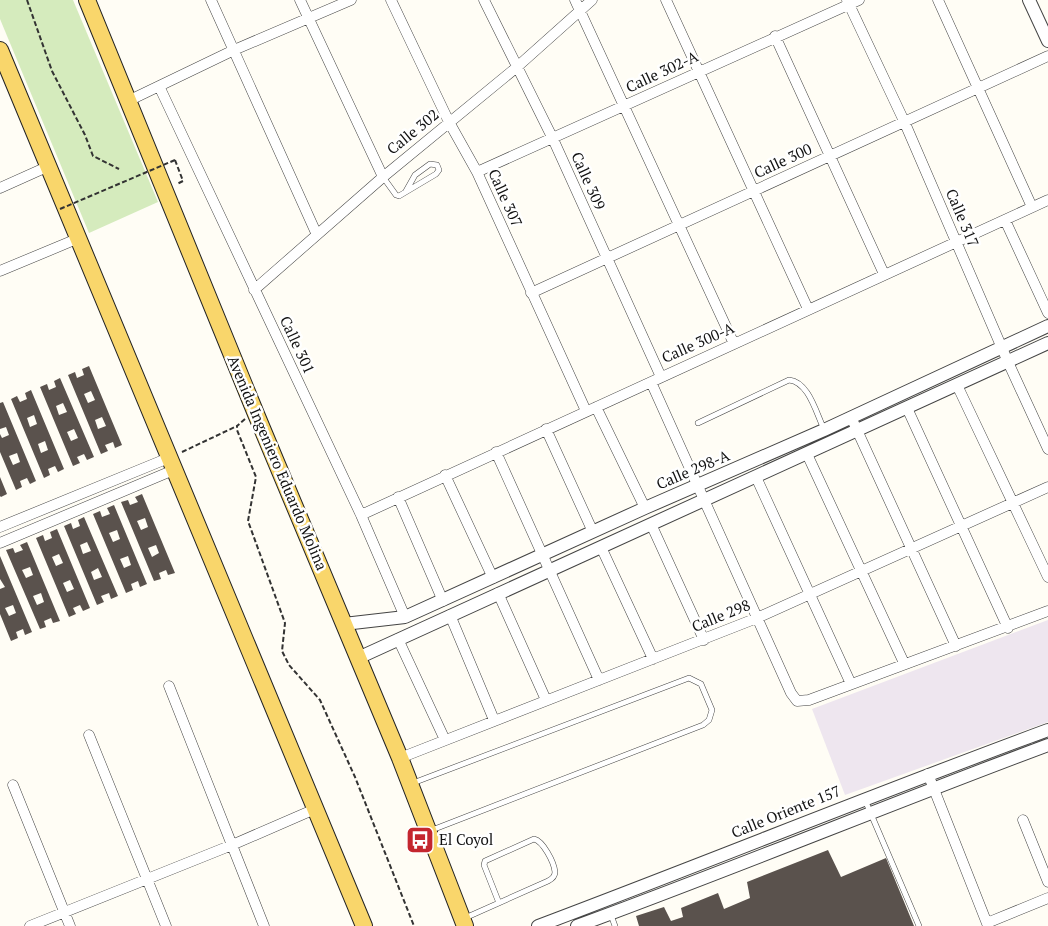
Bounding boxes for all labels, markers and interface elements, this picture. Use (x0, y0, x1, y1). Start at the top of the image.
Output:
street label: Calle 302-A (622, 45, 702, 97)
street label: Calle 302 (382, 104, 443, 158)
street label: Calle 300 (751, 138, 815, 182)
street label: Calle 309 (567, 148, 611, 213)
street label: Calle 307 (484, 165, 528, 230)
street label: Calle 317 (942, 185, 984, 250)
street label: Calle 301 (276, 313, 320, 377)
street label: Calle 300-A (658, 317, 738, 367)
street label: Avenida Ingeniero Eduardo Molina (224, 352, 332, 573)
street label: Calle 298-A (653, 444, 733, 493)
street label: Calle 298 (688, 594, 753, 636)
street label: Calle Oriente 157 (728, 780, 843, 842)
bus stop icon: El Coyol (405, 825, 435, 855)
place label: El Coyol (439, 829, 493, 849)

